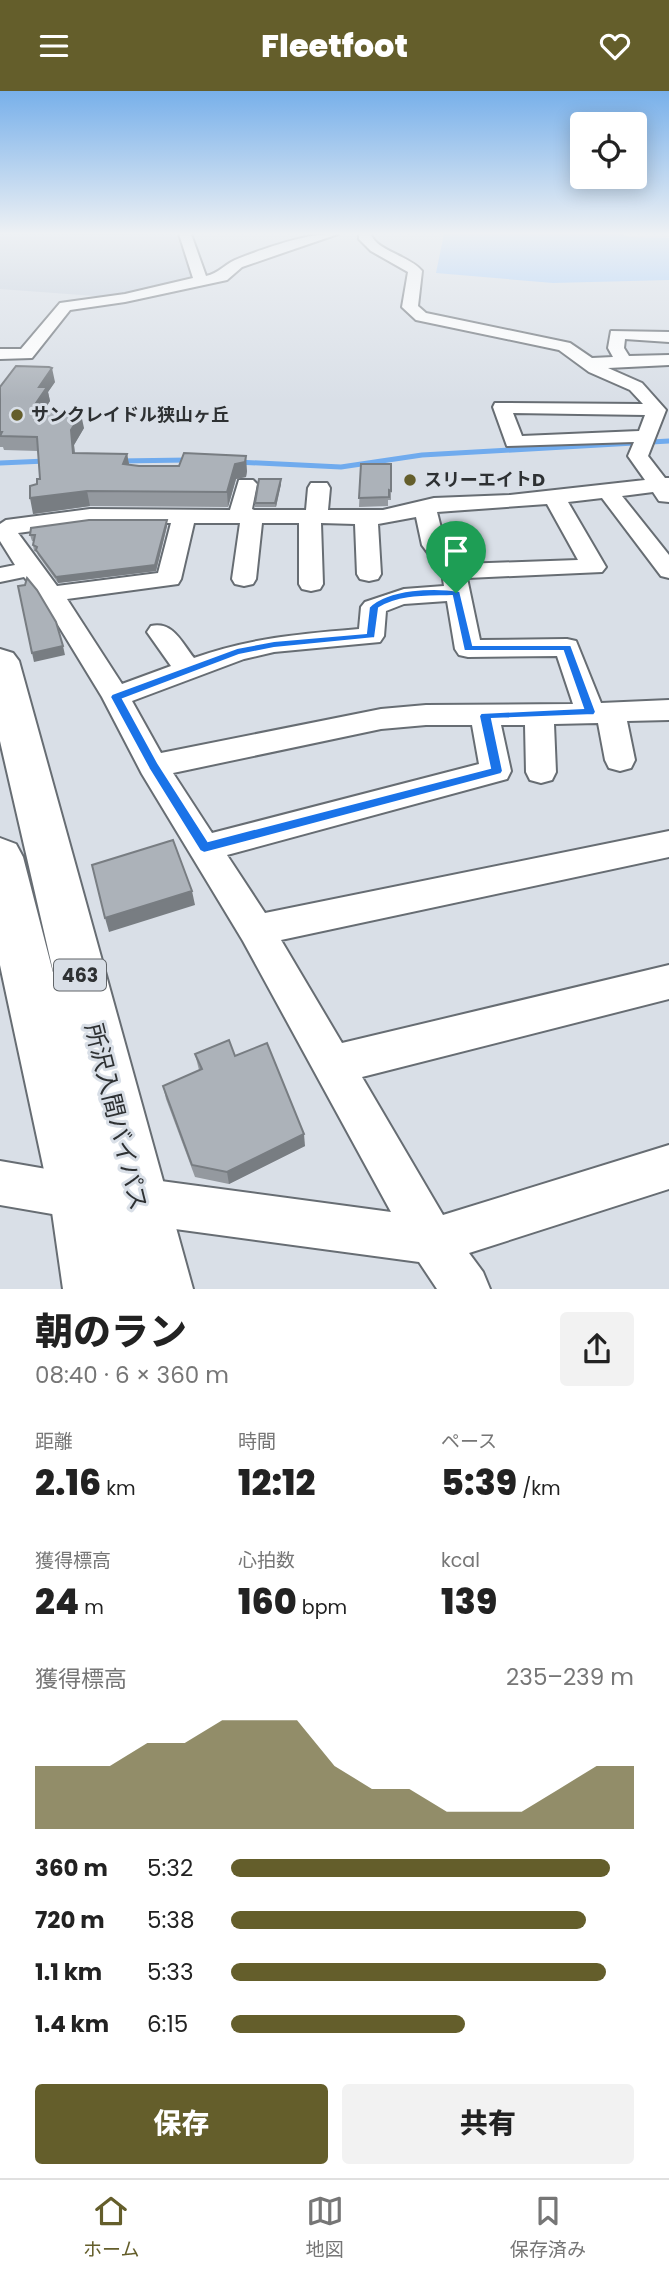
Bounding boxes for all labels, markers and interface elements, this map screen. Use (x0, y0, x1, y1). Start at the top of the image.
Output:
text: Fleetfoot (261, 23, 408, 68)
icon: menu (35, 27, 73, 65)
icon: heart (596, 27, 634, 65)
map controls (570, 112, 647, 189)
button: locate (570, 112, 647, 189)
place label: サンクレイドル狭山ヶ丘 (31, 402, 229, 427)
marker: サンクレイドル狭山ヶ丘 (9, 407, 25, 423)
place label: スリーエイトD (424, 467, 545, 492)
marker: スリーエイトD (402, 472, 418, 488)
pin (426, 521, 486, 593)
icon: arrive (437, 532, 475, 570)
road number: 463 (54, 960, 106, 991)
street label: 所沢入間バイパス (77, 1020, 156, 1214)
text: 朝のラン (35, 1305, 187, 1358)
button: share (560, 1312, 634, 1386)
text: 08:40 · 6 × 360 m (35, 1359, 229, 1391)
text: 距離 (35, 1428, 73, 1455)
text: 時間 (238, 1428, 276, 1455)
text: ペース (441, 1428, 497, 1455)
text: 2.16 (35, 1458, 101, 1507)
text: 12:12 (238, 1458, 316, 1507)
text: 5:39 (441, 1458, 517, 1507)
text: km (101, 1475, 136, 1502)
text: /km (517, 1475, 561, 1502)
text: 獲得標高 (35, 1547, 111, 1574)
text: 心拍数 (238, 1547, 295, 1574)
text: kcal (441, 1547, 480, 1574)
text: 24 (35, 1577, 79, 1626)
text: 160 (238, 1577, 297, 1626)
text: 139 (441, 1577, 497, 1626)
text: m (79, 1594, 104, 1621)
text: bpm (297, 1594, 347, 1621)
text: 235–239 m (506, 1661, 634, 1693)
text: 獲得標高 (35, 1663, 127, 1695)
text: 360 m (35, 1852, 108, 1884)
text: 5:32 (147, 1852, 193, 1884)
text: 720 m (35, 1904, 105, 1936)
text: 5:38 (147, 1904, 194, 1936)
text: 1.1 km (35, 1956, 102, 1988)
text: 5:33 (147, 1956, 193, 1988)
text: 1.4 km (35, 2008, 109, 2040)
text: 6:15 (147, 2008, 188, 2040)
button: 保存 (35, 2084, 328, 2164)
button: 共有 (342, 2084, 634, 2164)
tab: ホーム (83, 2192, 140, 2264)
tab: 地図 (306, 2192, 344, 2264)
tab: 保存済み (510, 2192, 586, 2264)

